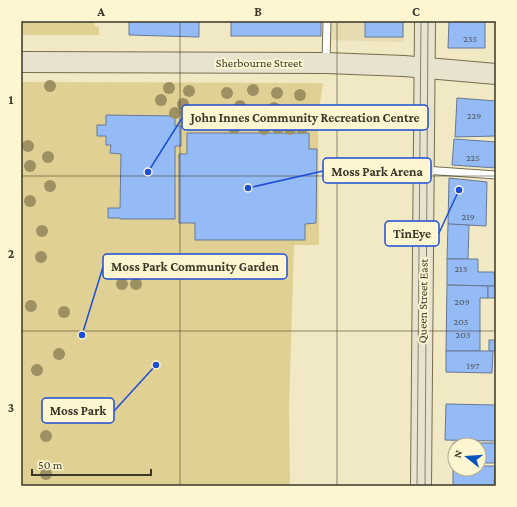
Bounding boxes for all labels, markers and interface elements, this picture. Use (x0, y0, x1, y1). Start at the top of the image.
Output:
text: A (96, 4, 105, 19)
text: B (254, 4, 262, 19)
text: C (412, 4, 420, 19)
house number: 235 (463, 33, 477, 44)
street label: Sherbourne Street (216, 56, 303, 70)
text: 1 (9, 92, 14, 107)
callout: John Innes Community Recreation Centre (182, 105, 428, 130)
text: John Innes Community Recreation Centre (188, 110, 420, 125)
house number: 229 (467, 110, 481, 121)
house number: 225 (466, 152, 480, 163)
callout: Moss Park Arena (323, 158, 431, 183)
text: Moss Park Arena (331, 164, 423, 179)
house number: 219 (461, 211, 475, 222)
callout: TinEye (385, 221, 439, 246)
text: TinEye (393, 226, 431, 241)
text: 2 (8, 246, 15, 261)
callout: Moss Park Community Garden (103, 254, 287, 279)
street label: Queen Street East (415, 257, 431, 343)
text: Moss Park Community Garden (111, 259, 279, 274)
house number: 213 (455, 263, 468, 274)
house number: 209 (454, 296, 470, 307)
house number: 205 (453, 316, 469, 327)
house number: 203 (455, 329, 471, 340)
house number: 197 (467, 360, 480, 371)
callout: Moss Park (42, 398, 114, 423)
text: 3 (8, 400, 14, 415)
text: Moss Park (50, 403, 107, 418)
north arrow (447, 437, 487, 477)
text: N (451, 448, 464, 459)
scale bar (32, 451, 151, 477)
text: 50 m (38, 458, 63, 472)

